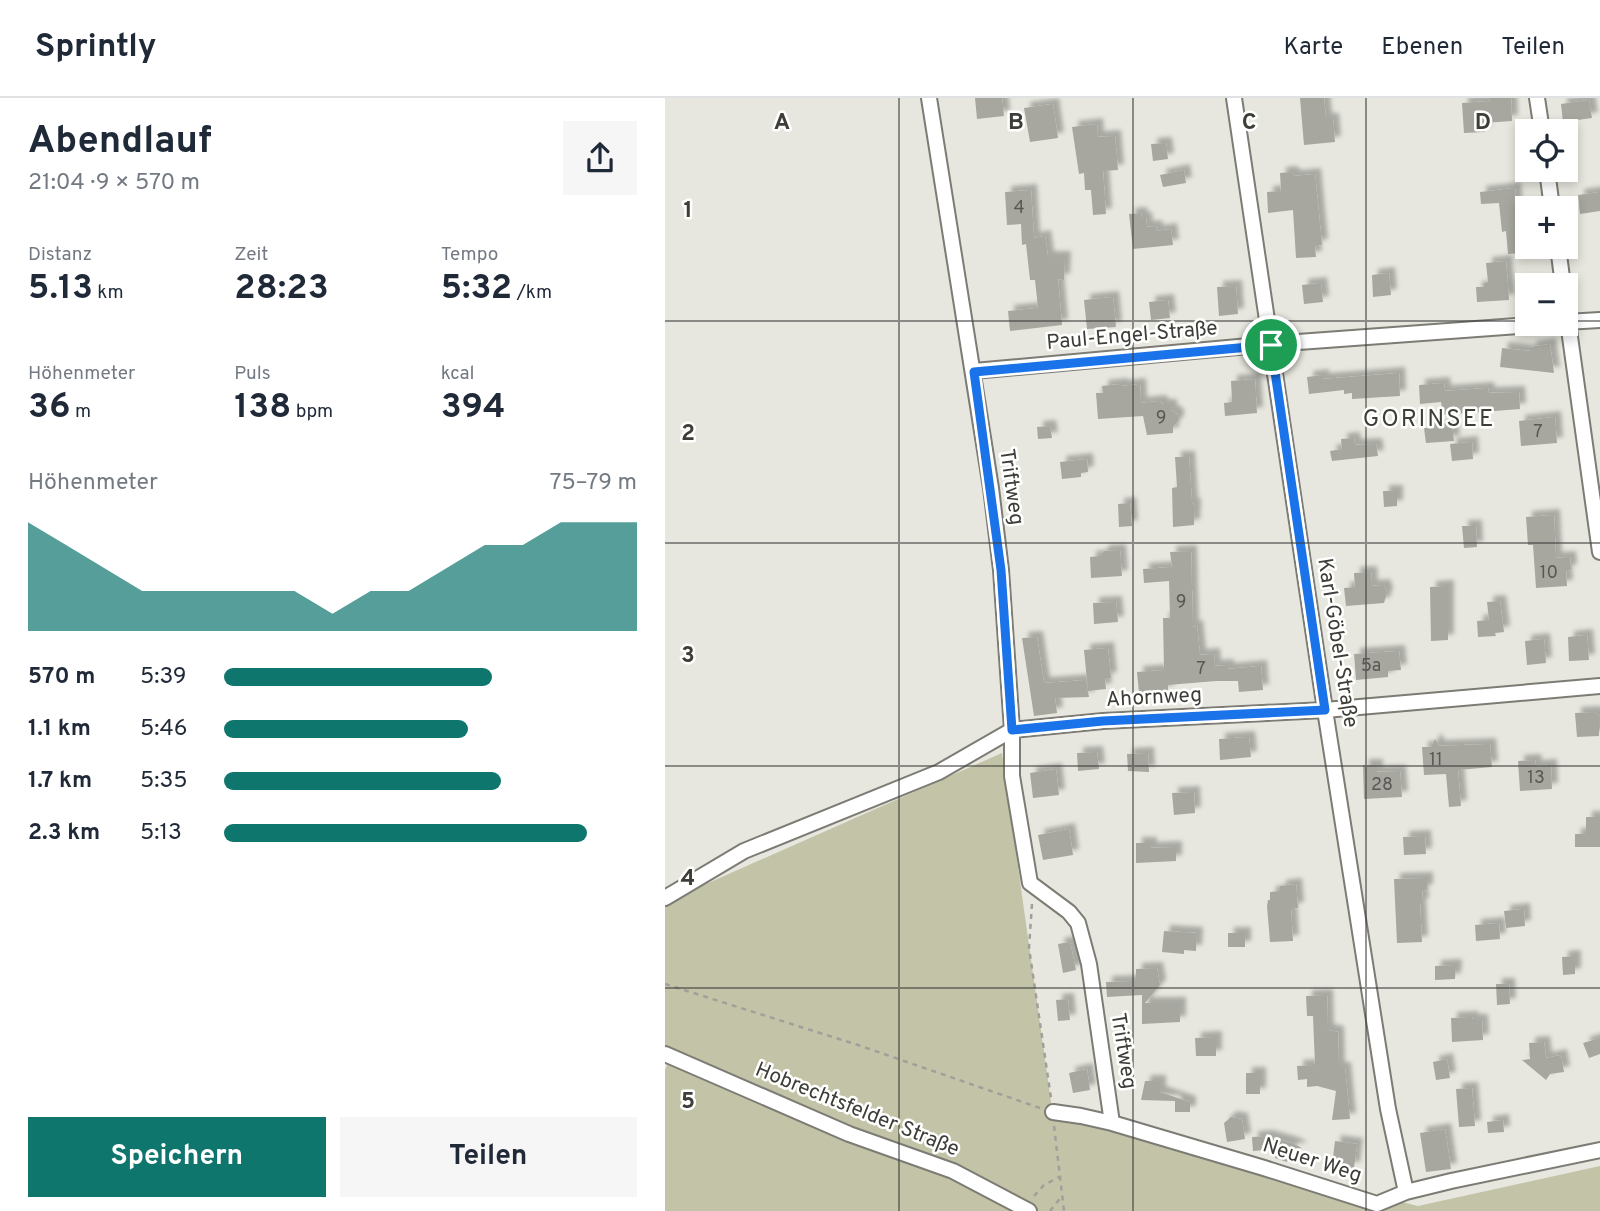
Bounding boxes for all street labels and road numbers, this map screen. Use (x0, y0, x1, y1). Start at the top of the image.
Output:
street label: Paul-Engel-Straße (1045, 315, 1219, 357)
street label: Triftweg (992, 447, 1030, 527)
street label: Karl-Göbel-Straße (1310, 556, 1364, 730)
street label: Ahornweg (1105, 682, 1203, 714)
street label: Triftweg (1104, 1011, 1142, 1091)
street label: Hobrechtsfelder Straße (751, 1057, 963, 1163)
street label: Neuer Weg (1259, 1132, 1365, 1190)

